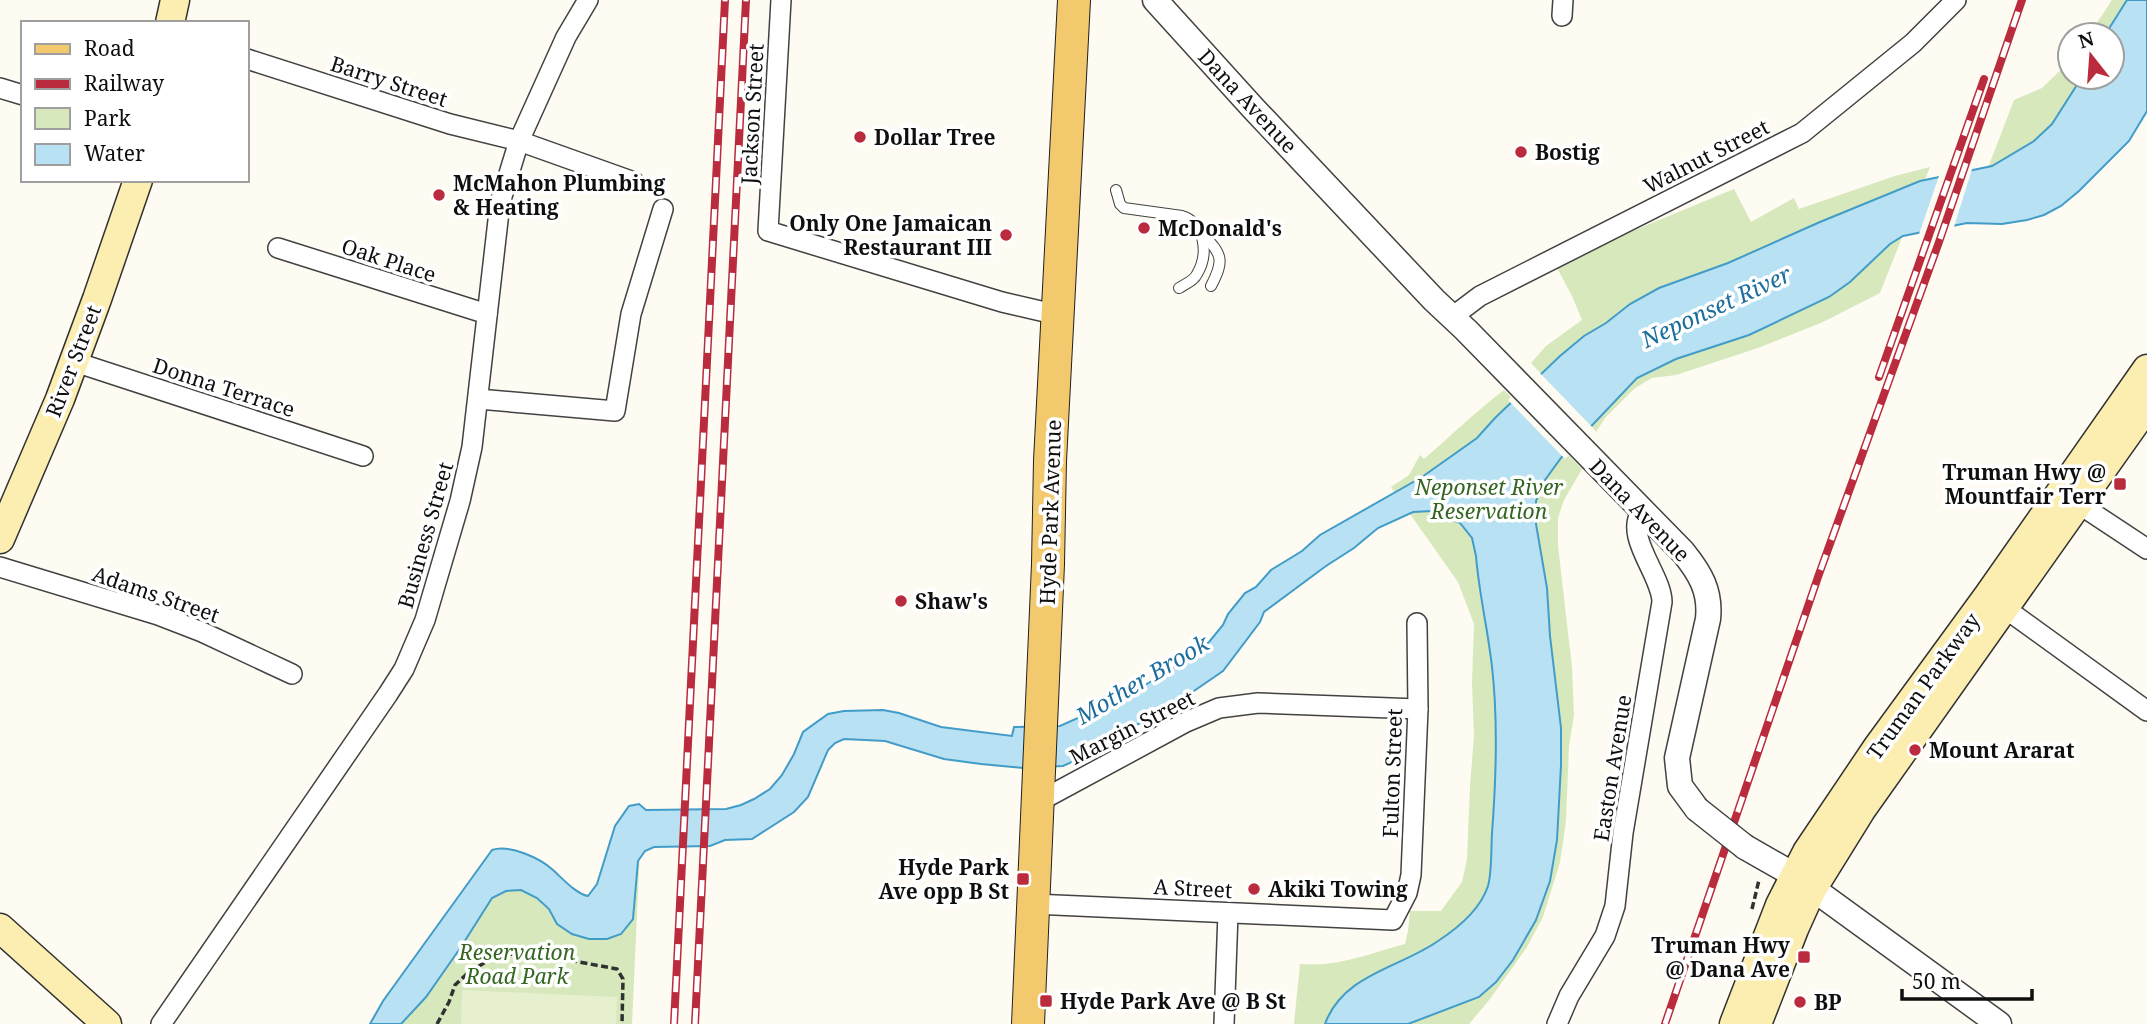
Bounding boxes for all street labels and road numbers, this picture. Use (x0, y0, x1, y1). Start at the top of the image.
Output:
street label: Jackson Street (734, 43, 770, 186)
street label: Dana Avenue (1192, 43, 1304, 159)
street label: Barry Street (327, 49, 451, 113)
street label: Walnut Street (1639, 112, 1773, 200)
street label: Oak Place (338, 232, 440, 288)
street label: River Street (39, 301, 107, 421)
street label: Donna Terrace (149, 351, 299, 423)
street label: Hyde Park Avenue (1033, 419, 1067, 605)
street label: Dana Avenue (1584, 452, 1696, 568)
street label: Business Street (391, 459, 459, 611)
street label: Adams Street (89, 559, 223, 629)
street label: Truman Parkway (1860, 607, 1986, 765)
street label: Margin Street (1065, 683, 1199, 771)
street label: Easton Avenue (1587, 693, 1637, 843)
street label: Fulton Street (1376, 708, 1408, 838)
street label: A Street (1153, 872, 1233, 904)

